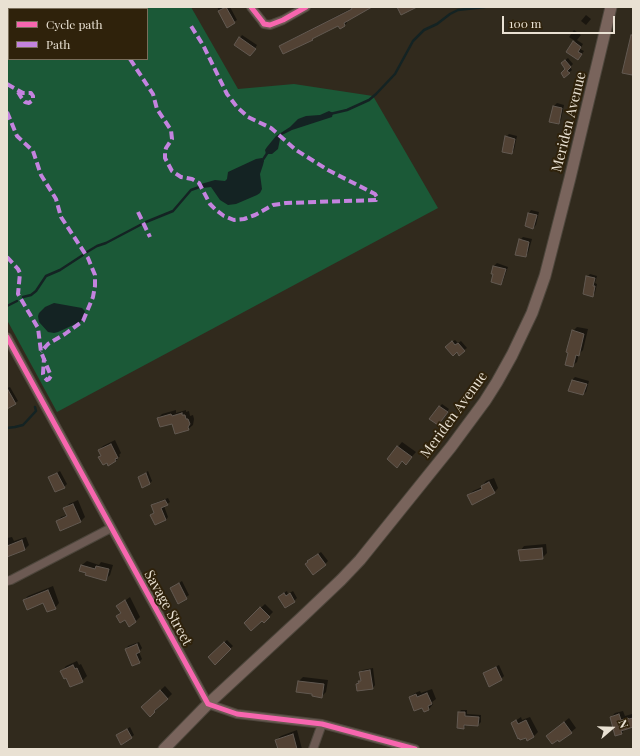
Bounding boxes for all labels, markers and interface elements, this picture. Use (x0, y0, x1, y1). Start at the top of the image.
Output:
legend (8, 8, 148, 60)
scale bar (504, 8, 617, 34)
text: 100 m (509, 15, 541, 31)
text: Cycle path (46, 16, 103, 32)
text: Path (46, 36, 70, 52)
street label: Meriden Avenue (548, 70, 590, 174)
street label: Meriden Avenue (417, 369, 491, 461)
street label: Savage Street (140, 567, 196, 649)
north arrow (592, 708, 632, 748)
text: N (615, 717, 632, 730)

